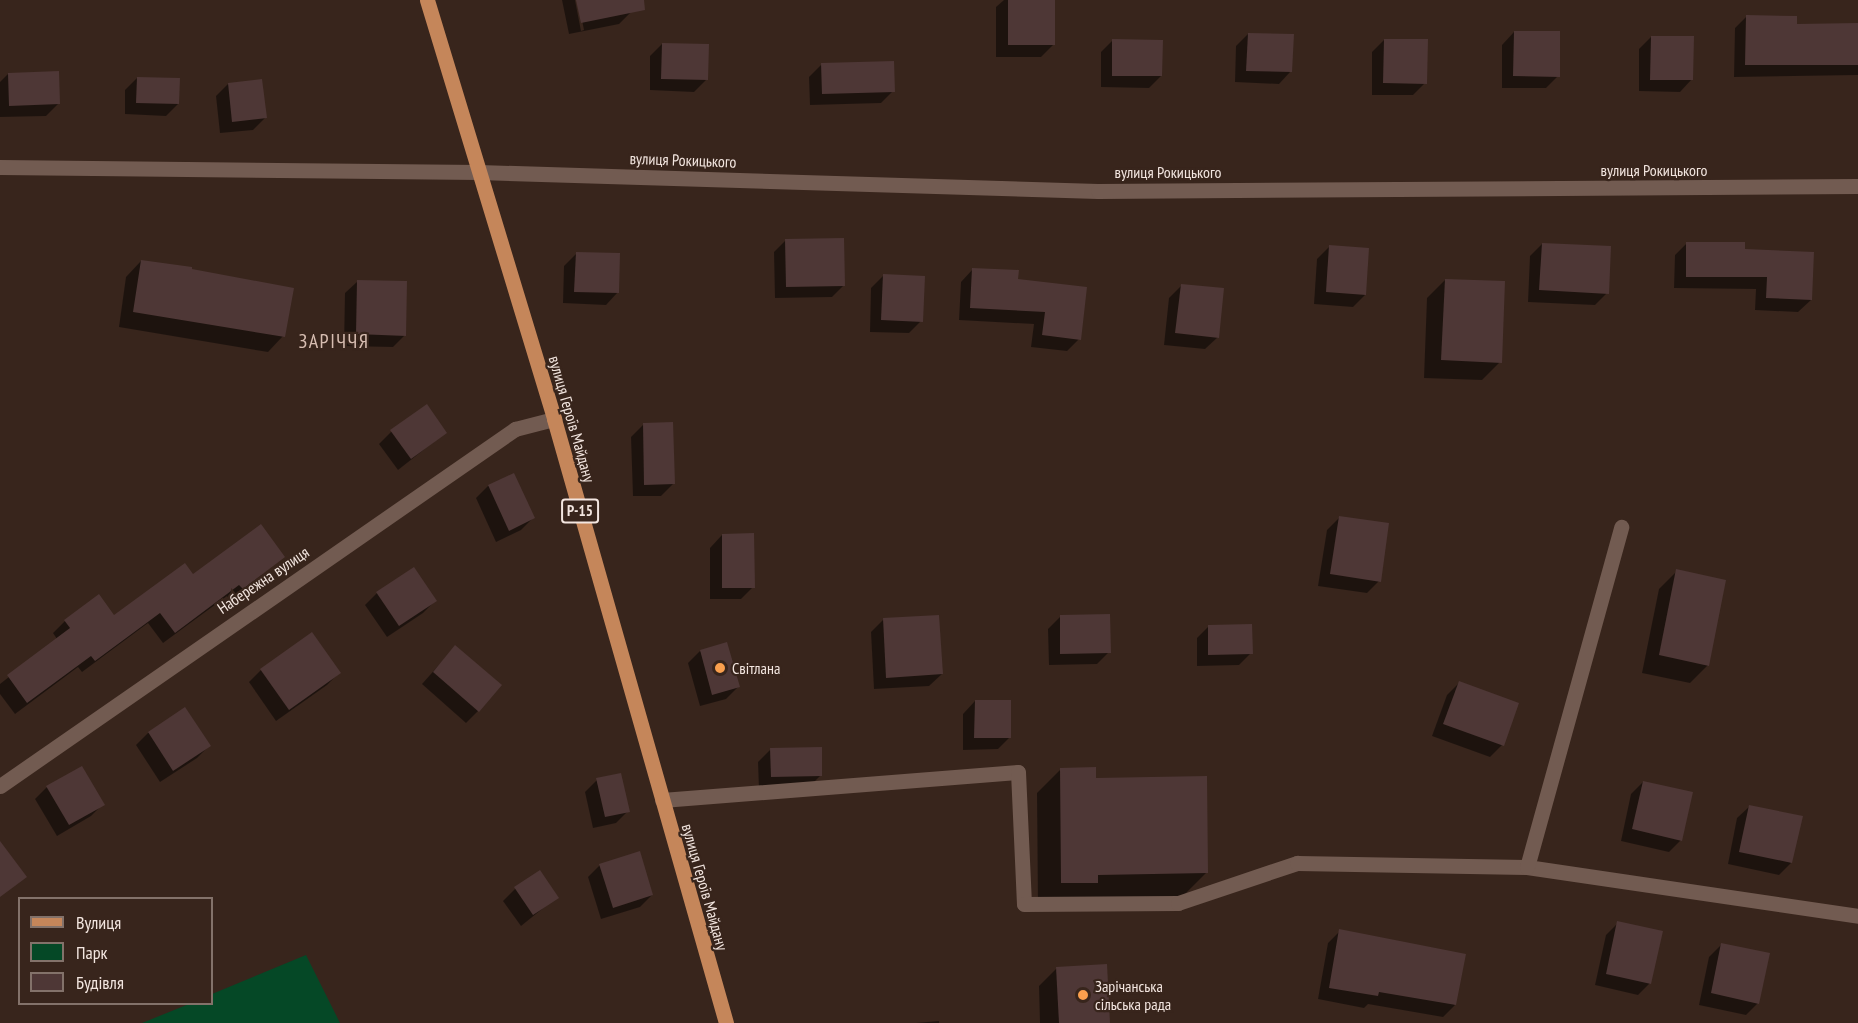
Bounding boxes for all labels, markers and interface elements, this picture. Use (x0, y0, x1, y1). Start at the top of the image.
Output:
street label: вулиця Рокицького (629, 149, 737, 171)
street label: вулиця Рокицького (1601, 160, 1707, 180)
street label: вулиця Рокицького (1115, 162, 1221, 182)
district label: ЗАРІЧЧЯ (298, 329, 370, 353)
street label: вулиця Героїв Майдану (545, 354, 599, 484)
road number: Р-15 (560, 499, 600, 523)
street label: Набережна вулиця (214, 542, 312, 618)
place label: Світлана (732, 658, 780, 678)
marker: Світлана (713, 661, 727, 675)
street label: вулиця Героїв Майдану (678, 822, 732, 952)
legend (18, 897, 213, 1005)
text: Вулиця (76, 911, 121, 934)
text: Парк (76, 941, 107, 964)
text: Будівля (76, 971, 124, 994)
place label: Зарічанська сільська рада (1095, 976, 1171, 1014)
marker: Зарічанська сільська рада (1076, 988, 1090, 1002)

